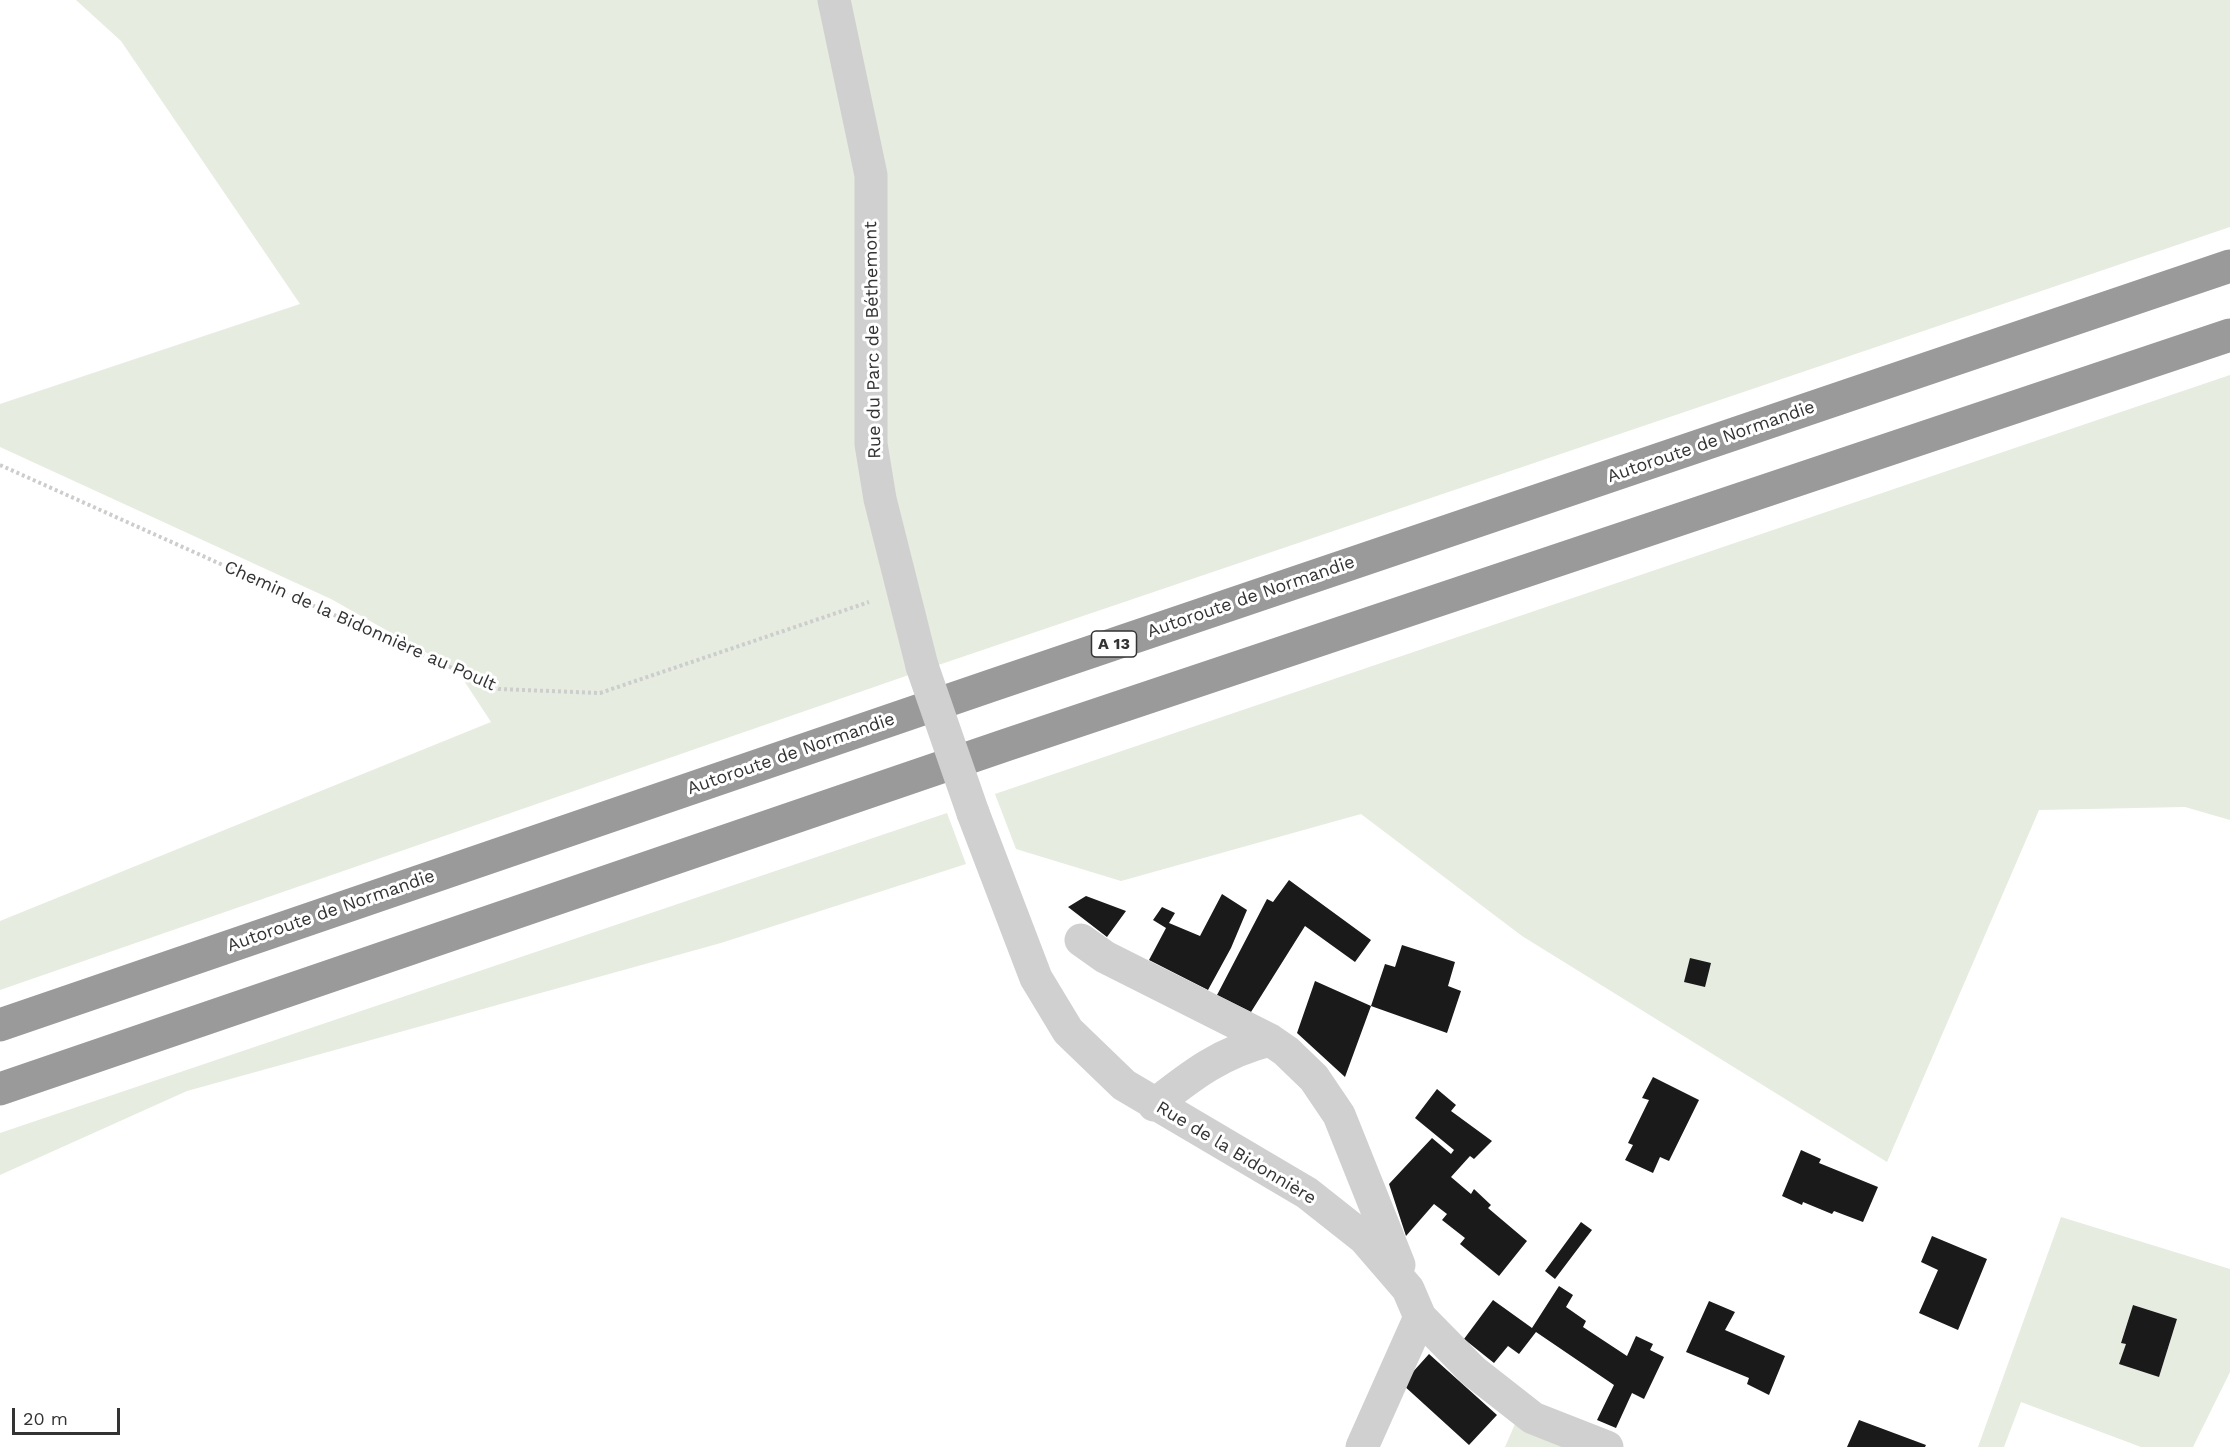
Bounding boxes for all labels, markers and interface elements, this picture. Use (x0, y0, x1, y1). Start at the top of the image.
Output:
street label: Rue du Parc de Béthemont (860, 221, 886, 459)
street label: Autoroute de Normandie (1604, 396, 1818, 488)
street label: Autoroute de Normandie (1144, 551, 1358, 643)
street label: Chemin de la Bidonnière au Poult (221, 556, 499, 696)
road number: A 13 (1092, 631, 1136, 657)
street label: Autoroute de Normandie (684, 708, 898, 800)
street label: Autoroute de Normandie (224, 865, 438, 957)
street label: Rue de la Bidonnière (1152, 1097, 1320, 1209)
scale bar (15, 1396, 123, 1434)
text: 20 m (23, 1408, 68, 1429)

